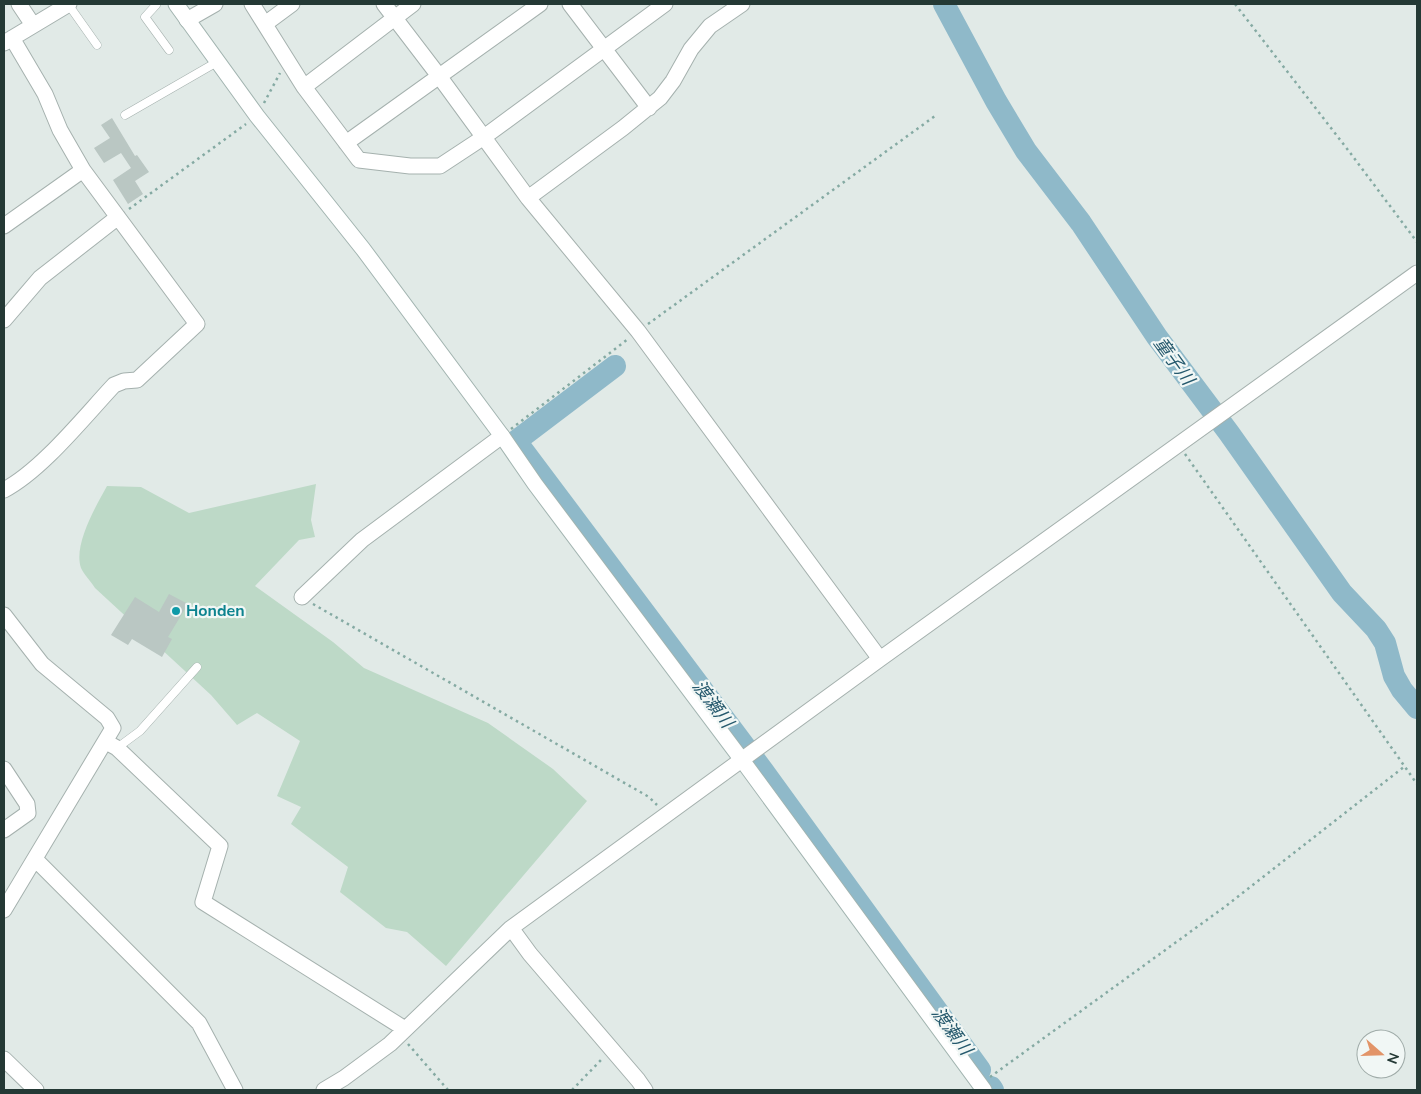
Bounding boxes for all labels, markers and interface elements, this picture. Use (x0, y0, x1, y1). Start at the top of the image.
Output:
water label: 童子川 (1148, 332, 1201, 392)
place label: Honden (186, 600, 245, 622)
marker: Honden (170, 605, 182, 617)
water label: 渡瀬川 (687, 675, 740, 734)
water label: 渡瀬川 (926, 1002, 979, 1062)
north arrow (1356, 1029, 1406, 1079)
text: N (1382, 1050, 1403, 1066)

